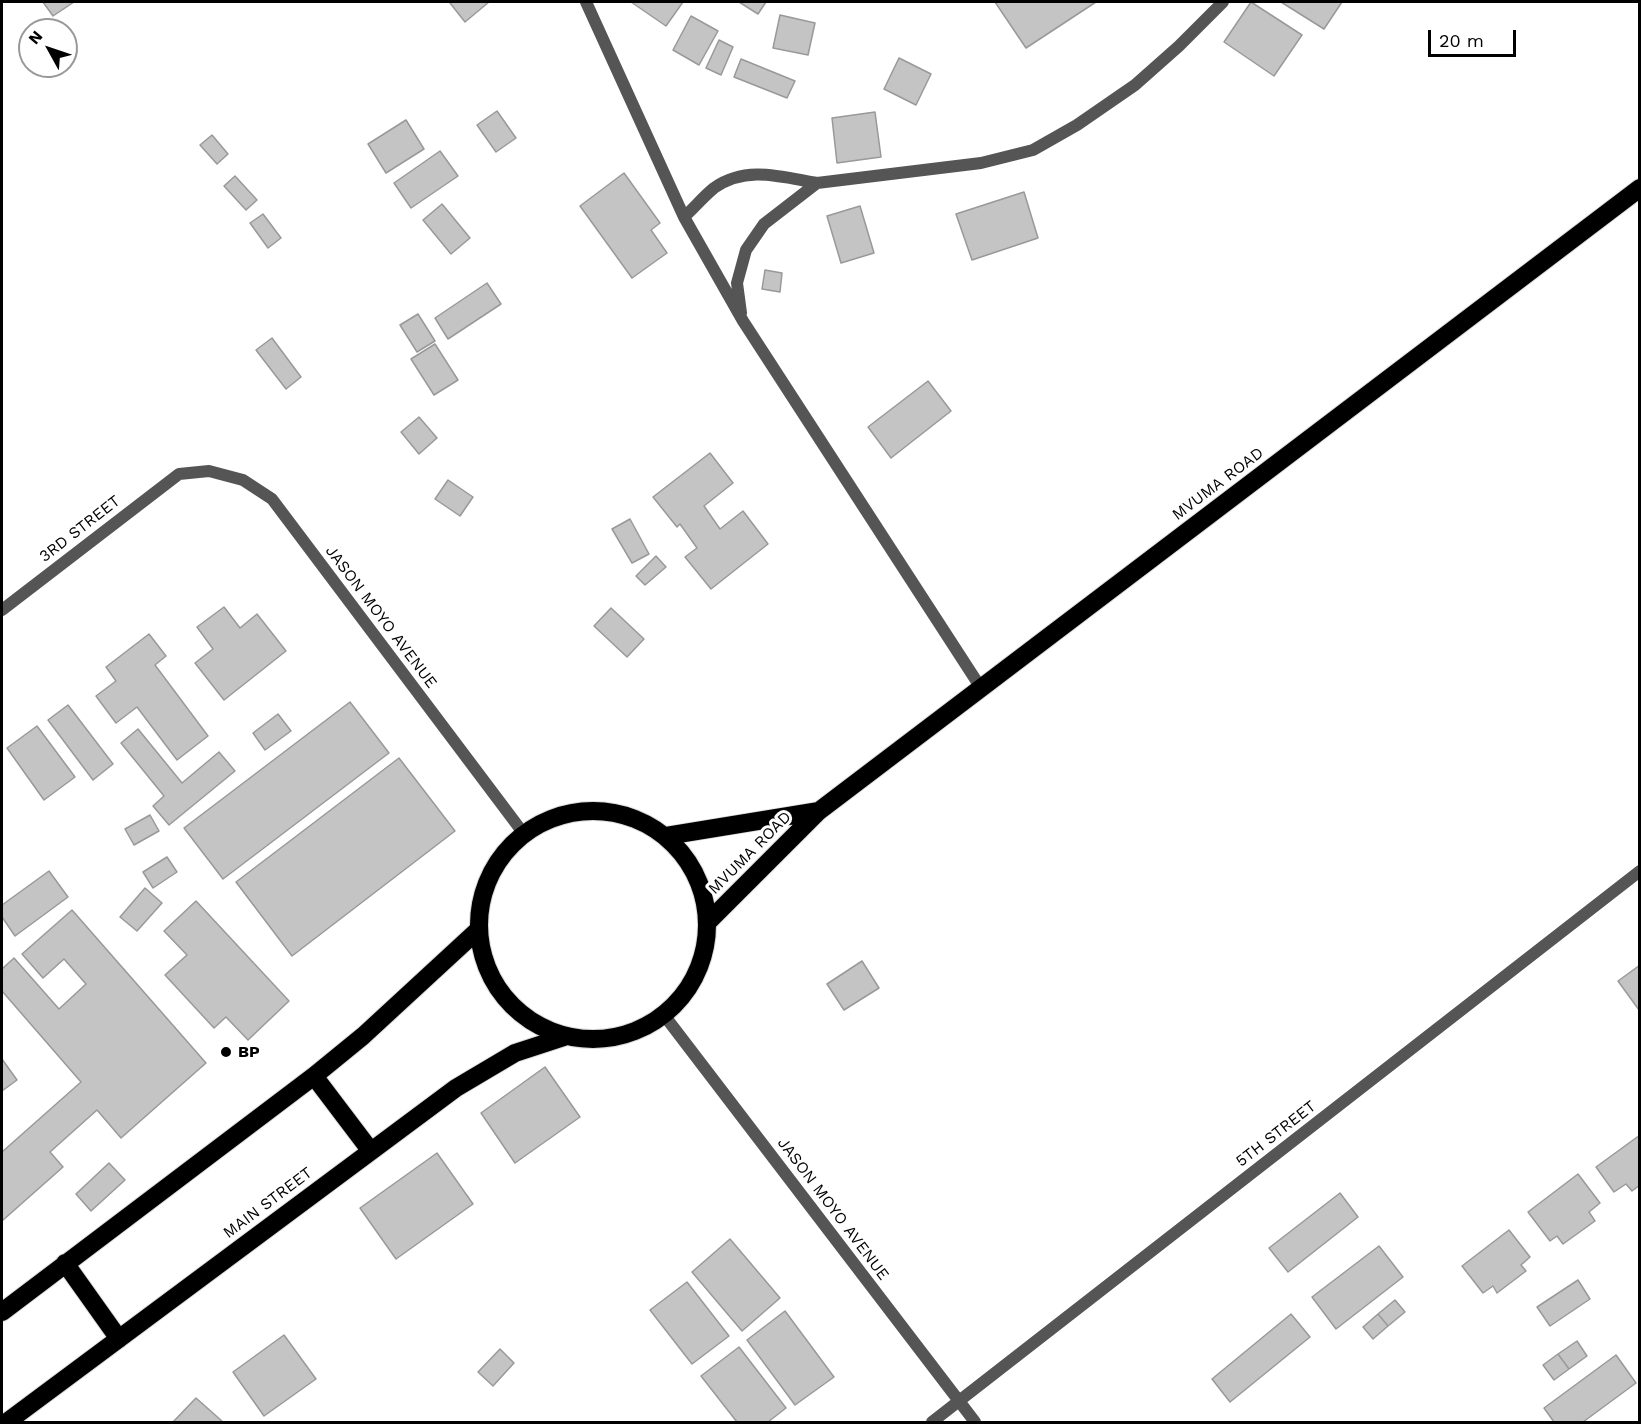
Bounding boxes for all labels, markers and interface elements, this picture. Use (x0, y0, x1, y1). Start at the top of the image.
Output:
north arrow (18, 18, 78, 78)
scale bar (1431, 18, 1520, 56)
text: N (24, 27, 46, 48)
text: 20 m (1439, 30, 1484, 51)
street label: MVUMA ROAD (1169, 443, 1267, 525)
street label: 3RD STREET (36, 492, 124, 566)
street label: JASON MOYO AVENUE (321, 542, 441, 692)
street label: MVUMA ROAD (705, 808, 795, 898)
place label: BP (238, 1042, 260, 1062)
marker: BP (219, 1045, 233, 1059)
street label: 5TH STREET (1232, 1097, 1320, 1171)
street label: JASON MOYO AVENUE (773, 1134, 893, 1284)
street label: MAIN STREET (220, 1163, 316, 1243)

